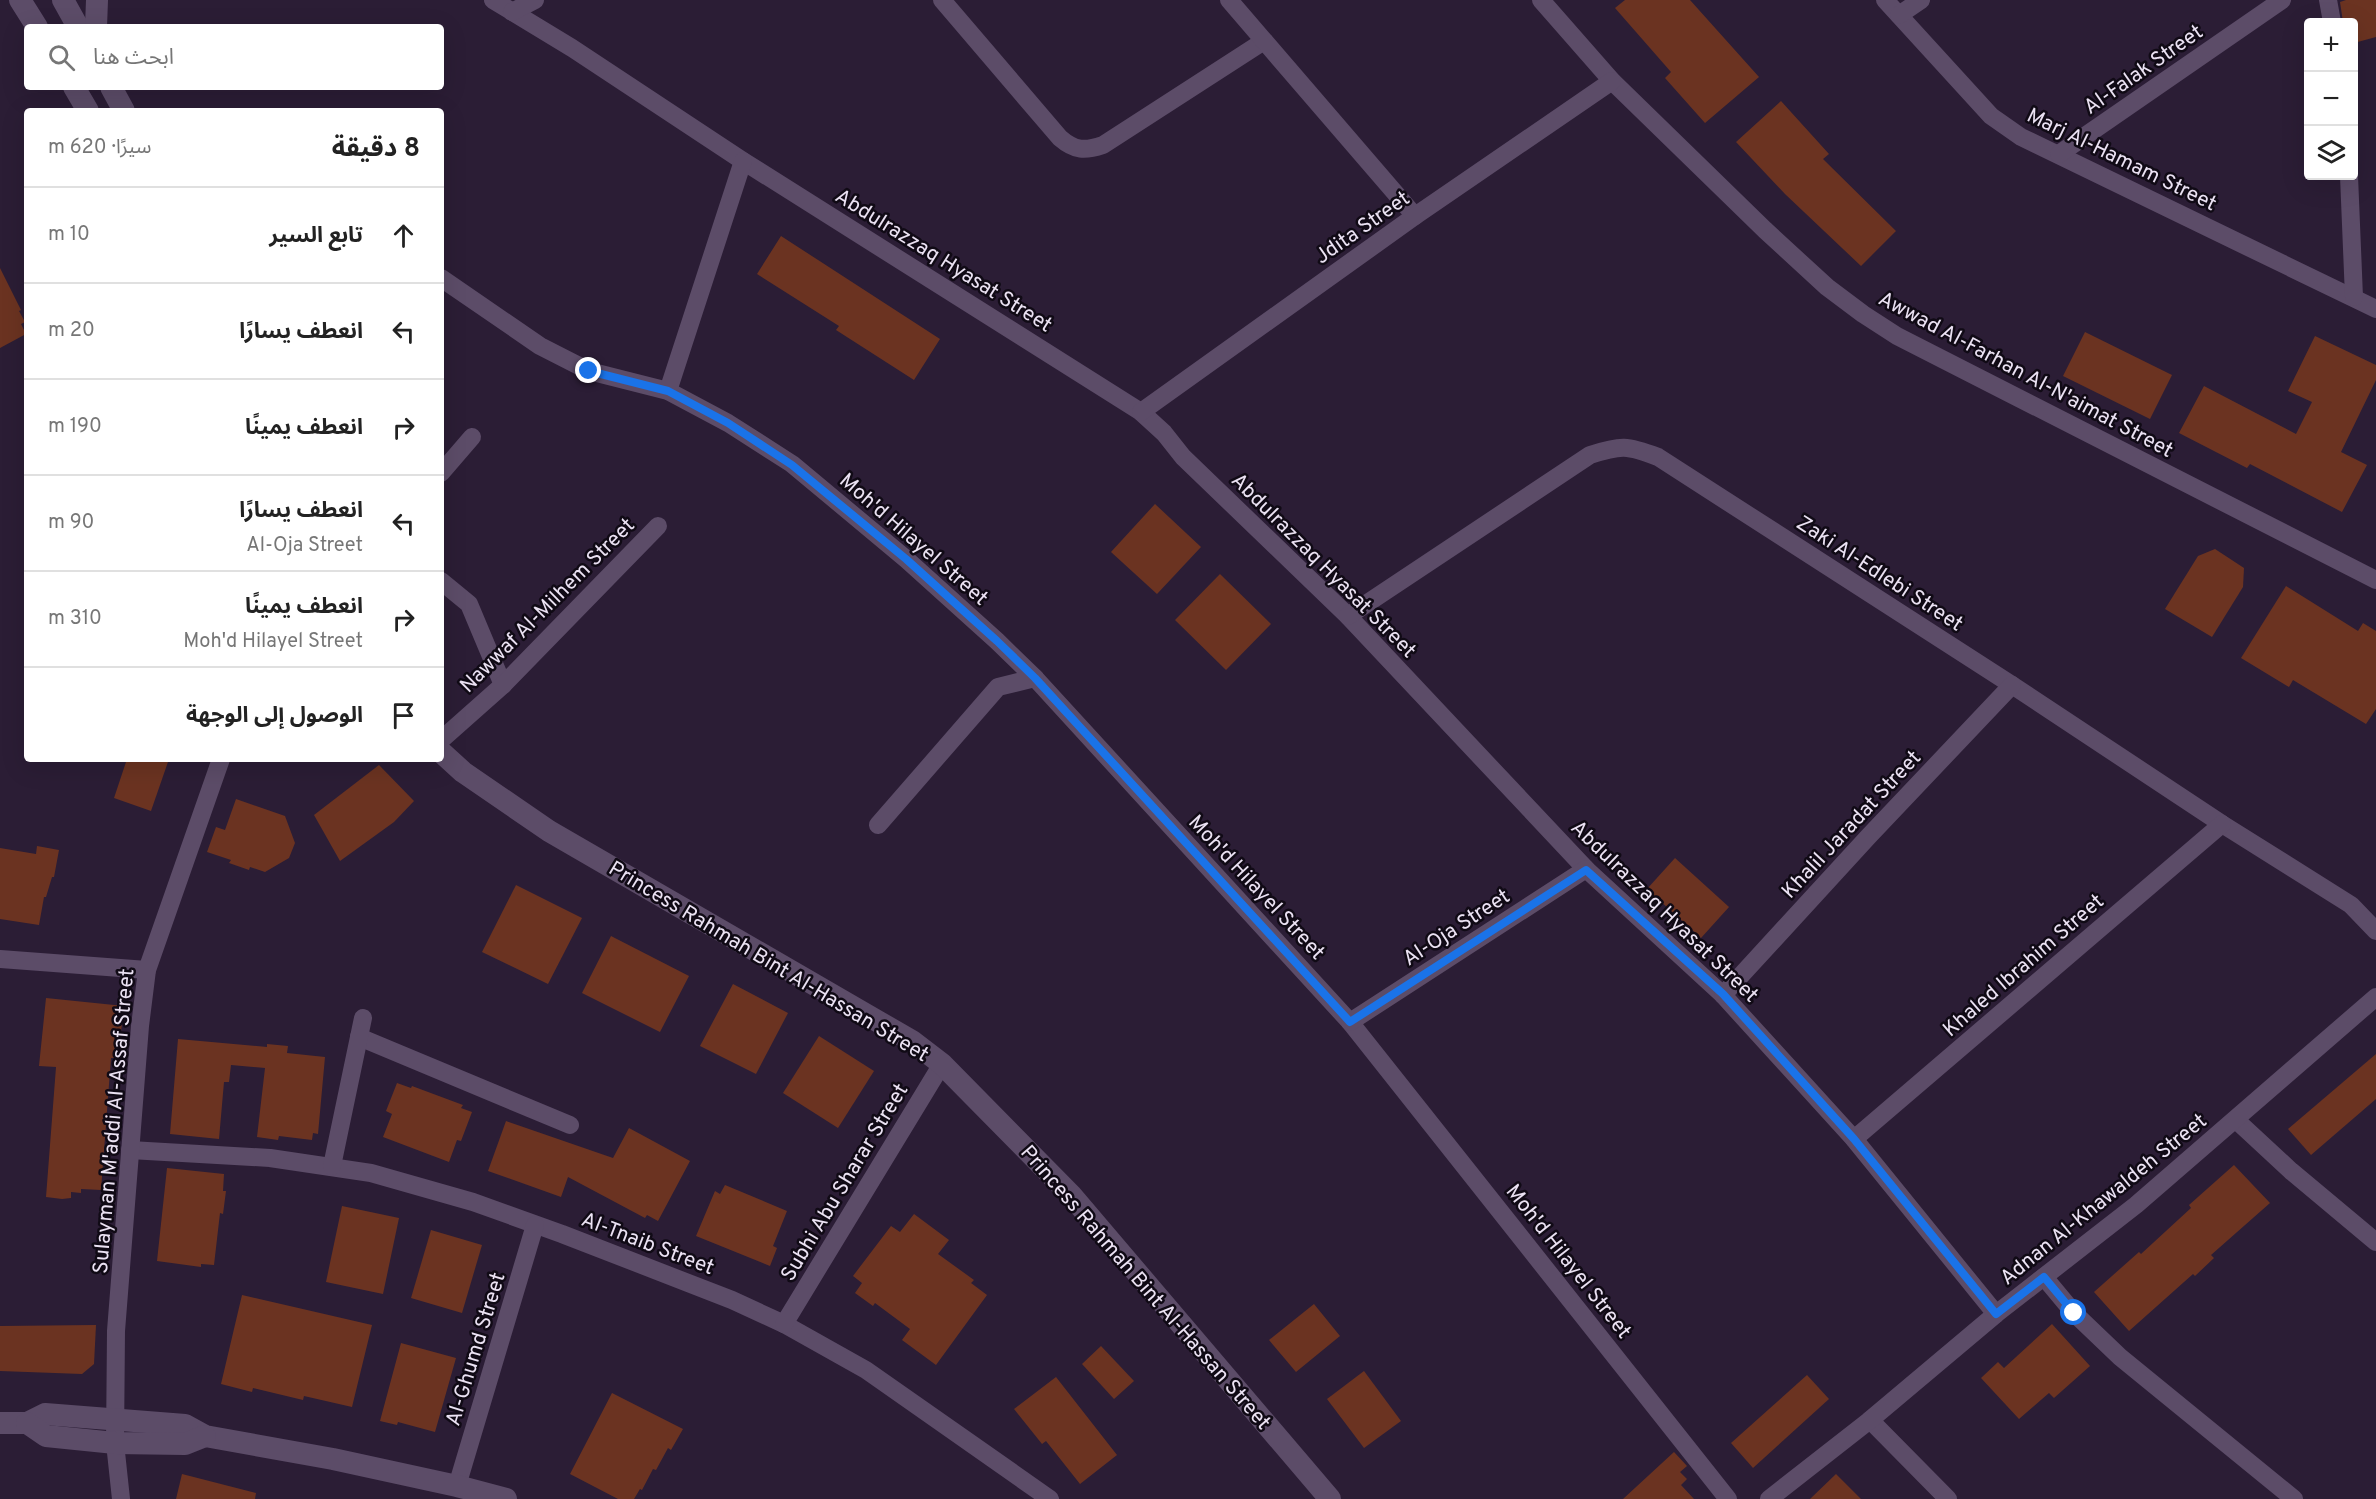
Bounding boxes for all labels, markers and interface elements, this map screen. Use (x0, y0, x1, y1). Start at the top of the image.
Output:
map controls (2304, 18, 2358, 180)
button: + (2304, 18, 2358, 72)
street label: Al-Falak Street (2079, 19, 2209, 121)
search box (24, 24, 444, 90)
icon: search (45, 41, 78, 74)
text: ابحث هنا (93, 45, 174, 72)
button: − (2304, 72, 2358, 126)
street label: Marj Al-Hamam Street (2022, 103, 2221, 218)
button: layers (2304, 126, 2358, 180)
text: 8 دقيقة (332, 133, 420, 166)
text: سيرًا · 620 m (48, 135, 151, 161)
street label: Abdulrazzaq Hyasat Street (830, 183, 1057, 339)
street label: Jdita Street (1310, 186, 1416, 271)
icon: ahead (387, 219, 420, 252)
text: 10 m (48, 222, 90, 248)
text: تابع السير (269, 223, 363, 250)
street label: Awwad Al-Farhan Al-N'aimat Street (1873, 286, 2177, 465)
icon: left (387, 315, 420, 348)
text: 20 m (48, 318, 95, 344)
text: انعطف يسارًا (239, 319, 363, 346)
route end (575, 357, 601, 383)
icon: right (387, 411, 420, 444)
text: 190 m (48, 414, 102, 440)
text: انعطف يمينًا (245, 415, 363, 442)
street label: Moh'd Hilayel Street (833, 468, 993, 612)
street label: Abdulrazzaq Hyasat Street (1225, 468, 1421, 664)
text: انعطف يسارًا (239, 498, 363, 525)
icon: left (387, 507, 420, 540)
text: 90 m (48, 510, 94, 536)
street label: Zaki Al-Edlebi Street (1791, 510, 1968, 638)
street label: Nawwaf Al-Milhem Street (455, 513, 641, 699)
text: Al-Oja Street (246, 533, 363, 559)
text: انعطف يمينًا (245, 594, 363, 621)
icon: right (387, 603, 420, 636)
text: 310 m (48, 606, 102, 632)
text: Moh'd Hilayel Street (183, 629, 363, 655)
icon: arrive (387, 699, 420, 732)
text: الوصول إلى الوجهة (186, 703, 363, 730)
street label: Khalil Jaradat Street (1776, 745, 1928, 905)
street label: Moh'd Hilayel Street (1182, 810, 1330, 966)
street label: Abdulrazzaq Hyasat Street (1564, 815, 1764, 1009)
street label: Princess Rahmah Bint Al-Hassan Street (603, 856, 933, 1069)
street label: Al-Oja Street (1398, 884, 1516, 973)
street label: Khaled Ibrahim Street (1938, 889, 2110, 1044)
street label: Sulayman M'addi Al-Assaf Street (88, 967, 141, 1275)
street label: Subhi Abu Sharar Street (775, 1079, 915, 1287)
street label: Adnan Al-Khawaldeh Street (1995, 1108, 2213, 1292)
street label: Princess Rahmah Bint Al-Hassan Street (1014, 1140, 1276, 1436)
street label: Moh'd Hilayel Street (1499, 1179, 1637, 1345)
street label: Al-Tnaib Street (577, 1207, 718, 1282)
street label: Al-Ghumd Street (440, 1269, 513, 1429)
route start (2060, 1299, 2086, 1325)

